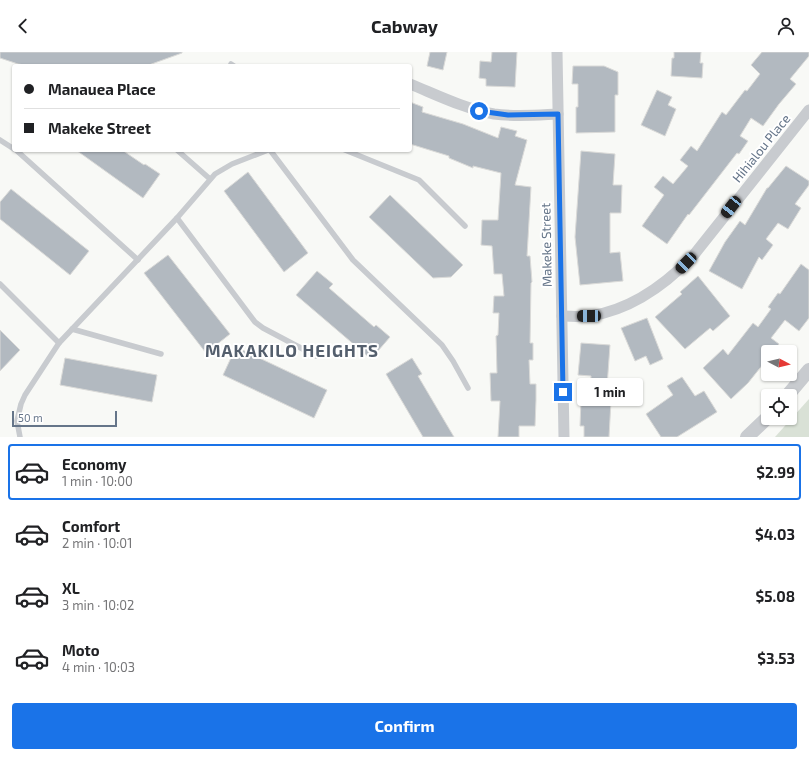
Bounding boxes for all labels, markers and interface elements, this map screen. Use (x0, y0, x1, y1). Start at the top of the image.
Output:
icon: back (12, 15, 34, 37)
text: Cabway (371, 15, 438, 37)
icon: person (775, 15, 797, 37)
text: Manauea Place (48, 80, 156, 98)
route start (470, 102, 488, 120)
street label: Hihialou Place (729, 111, 793, 185)
text: Makeke Street (48, 119, 151, 137)
car (719, 194, 743, 220)
street label: Makeke Street (537, 203, 555, 287)
car (673, 250, 699, 276)
car (577, 310, 601, 322)
district label: MAKAKILO HEIGHTS (205, 340, 379, 360)
north arrow (761, 345, 797, 381)
map controls (761, 345, 797, 425)
callout: 1 min (577, 378, 643, 406)
route end (554, 383, 572, 401)
text: 1 min (594, 384, 626, 400)
button: locate (761, 389, 797, 425)
scale bar (12, 409, 117, 428)
text: 50 m (18, 411, 43, 424)
icon: car (14, 454, 50, 490)
text: Economy (62, 455, 127, 473)
text: $2.99 (756, 463, 795, 481)
text: 1 min · 10:00 (62, 473, 133, 489)
icon: car (14, 516, 50, 552)
text: Comfort (62, 517, 120, 535)
text: $4.03 (755, 525, 795, 543)
text: 2 min · 10:01 (62, 535, 132, 551)
icon: car (14, 578, 50, 614)
text: XL (62, 579, 80, 597)
text: $5.08 (756, 587, 795, 605)
text: 3 min · 10:02 (62, 597, 134, 613)
icon: car (14, 640, 50, 676)
text: Moto (62, 641, 100, 659)
text: $3.53 (757, 649, 795, 667)
text: 4 min · 10:03 (62, 659, 135, 675)
button: Confirm (12, 703, 797, 749)

